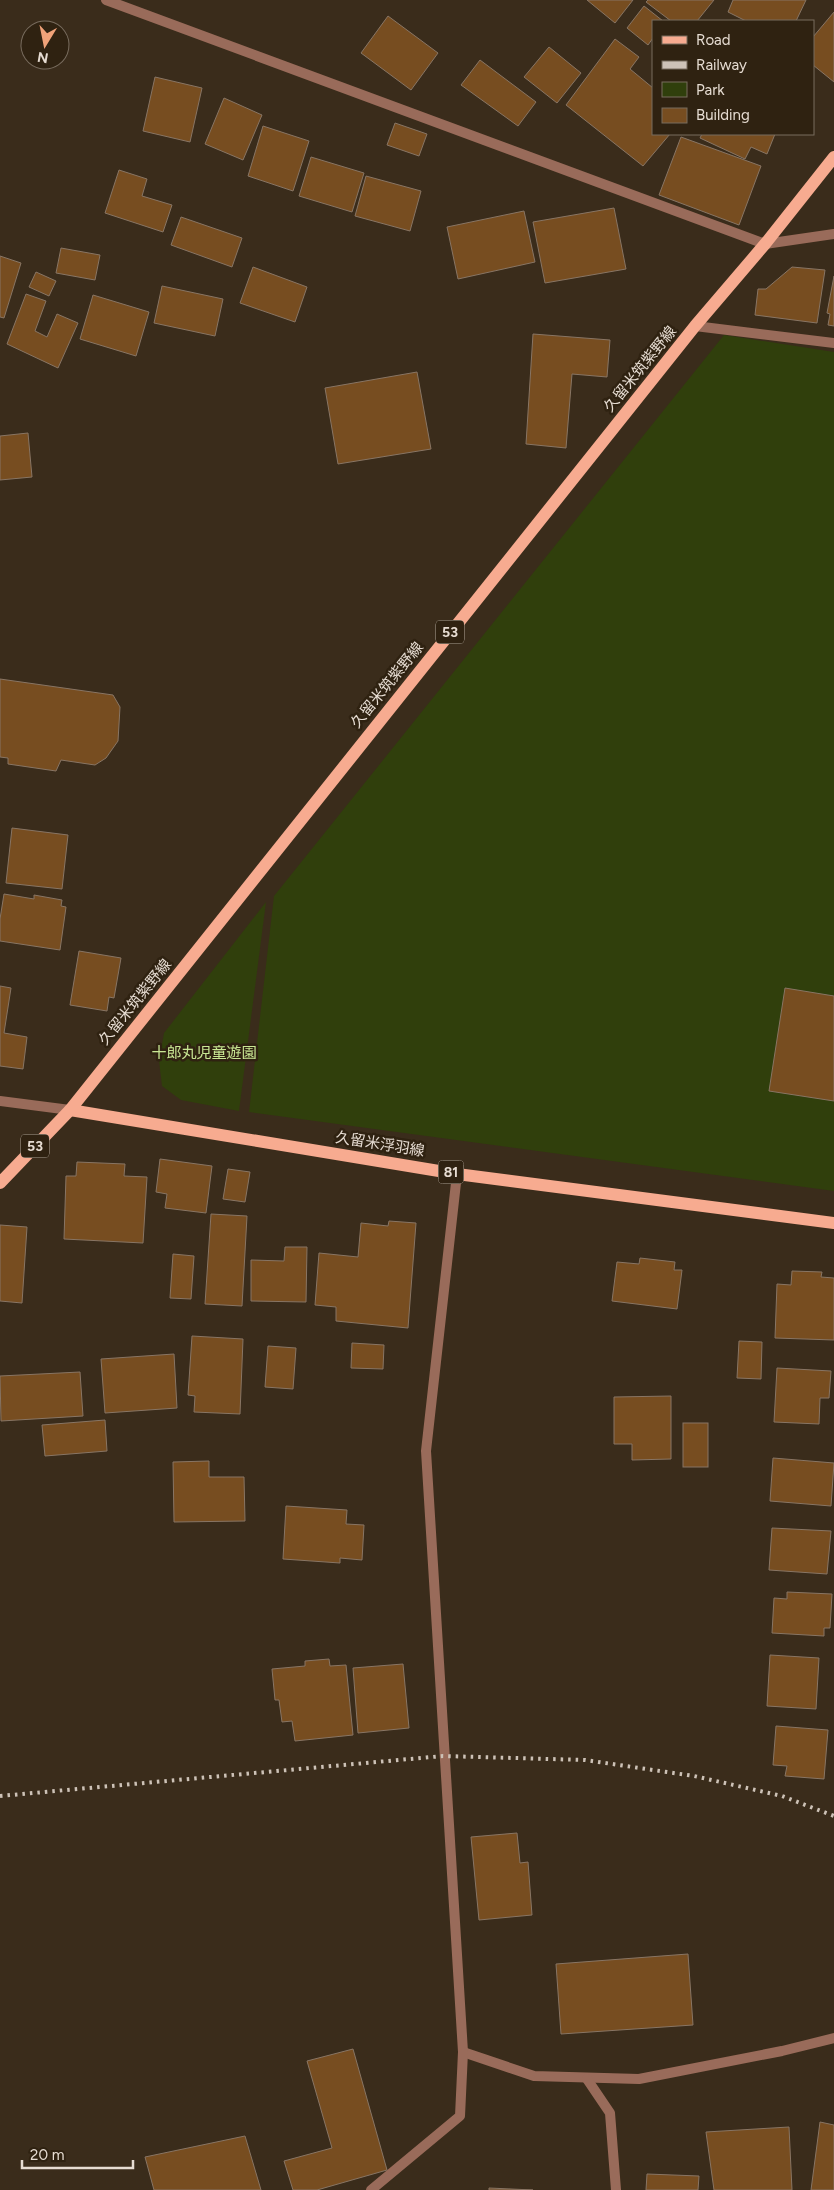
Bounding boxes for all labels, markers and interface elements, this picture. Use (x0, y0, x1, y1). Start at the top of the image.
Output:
north arrow (20, 20, 70, 70)
legend (652, 20, 814, 135)
text: Road (696, 31, 731, 49)
text: N (36, 48, 50, 67)
text: Railway (696, 56, 747, 74)
text: Park (696, 81, 725, 99)
text: Building (696, 106, 750, 124)
street label: 久留米筑紫野線 (600, 323, 680, 415)
road number: 53 (436, 620, 464, 644)
street label: 久留米筑紫野線 (347, 639, 427, 731)
street label: 久留米筑紫野線 (95, 956, 175, 1048)
park label: 十郎丸児童遊園 (151, 1044, 257, 1062)
street label: 久留米浮羽線 (334, 1128, 426, 1160)
road number: 53 (21, 1134, 49, 1158)
road number: 81 (438, 1160, 464, 1184)
scale bar (22, 2138, 134, 2170)
text: 20 m (30, 2146, 64, 2164)

